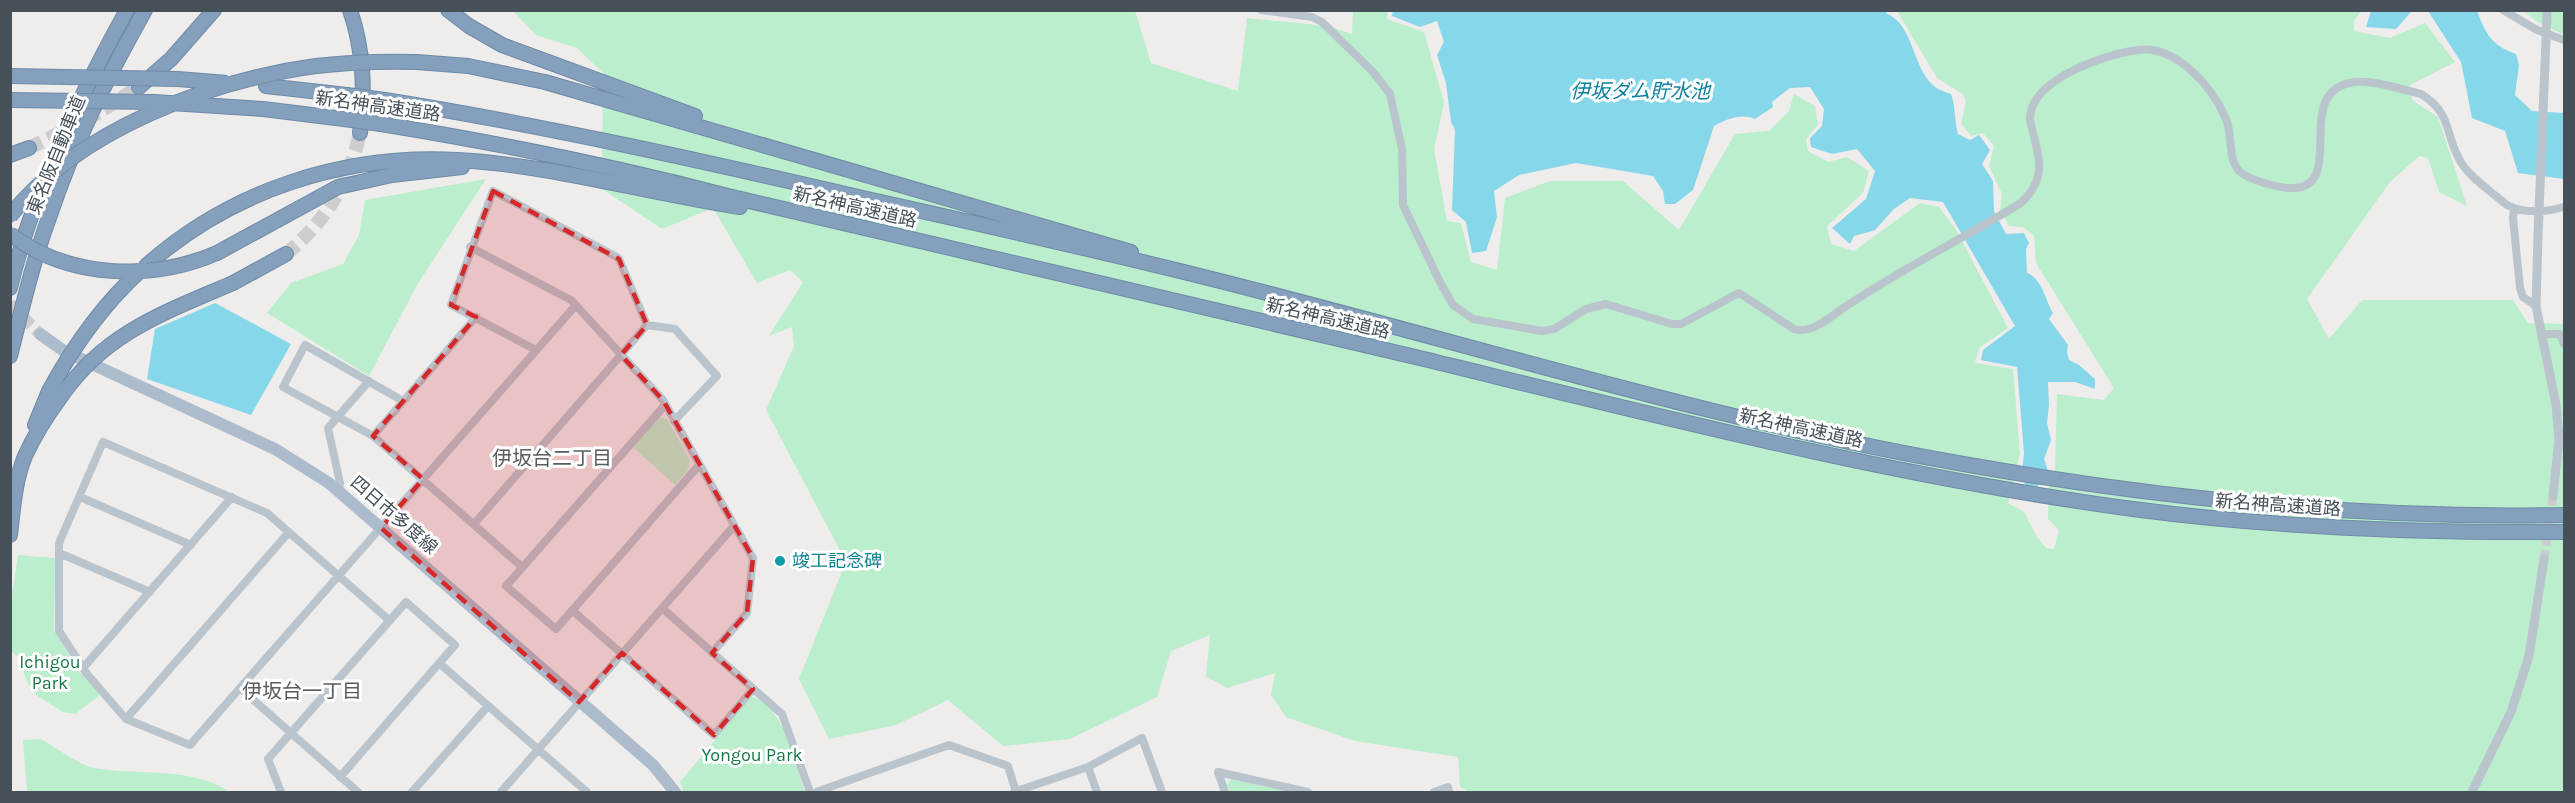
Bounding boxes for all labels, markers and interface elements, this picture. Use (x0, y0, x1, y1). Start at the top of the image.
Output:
water label: 伊坂ダム貯水池 (1570, 80, 1712, 103)
street label: 新名神高速道路 (314, 86, 442, 126)
street label: 東名阪自動車道 (22, 92, 90, 218)
street label: 新名神高速道路 (791, 182, 919, 232)
street label: 新名神高速道路 (1264, 293, 1392, 343)
street label: 新名神高速道路 (1737, 404, 1865, 452)
district label: 伊坂台二丁目 (492, 447, 612, 470)
street label: 四日市多度線 (346, 471, 442, 559)
street label: 新名神高速道路 (2214, 490, 2342, 520)
place label: 竣工記念碑 (792, 550, 882, 572)
marker: 竣工記念碑 (773, 554, 787, 568)
park label: Ichigou Park (19, 651, 81, 694)
district label: 伊坂台一丁目 (242, 680, 362, 703)
park label: Yongou Park (701, 744, 803, 766)

